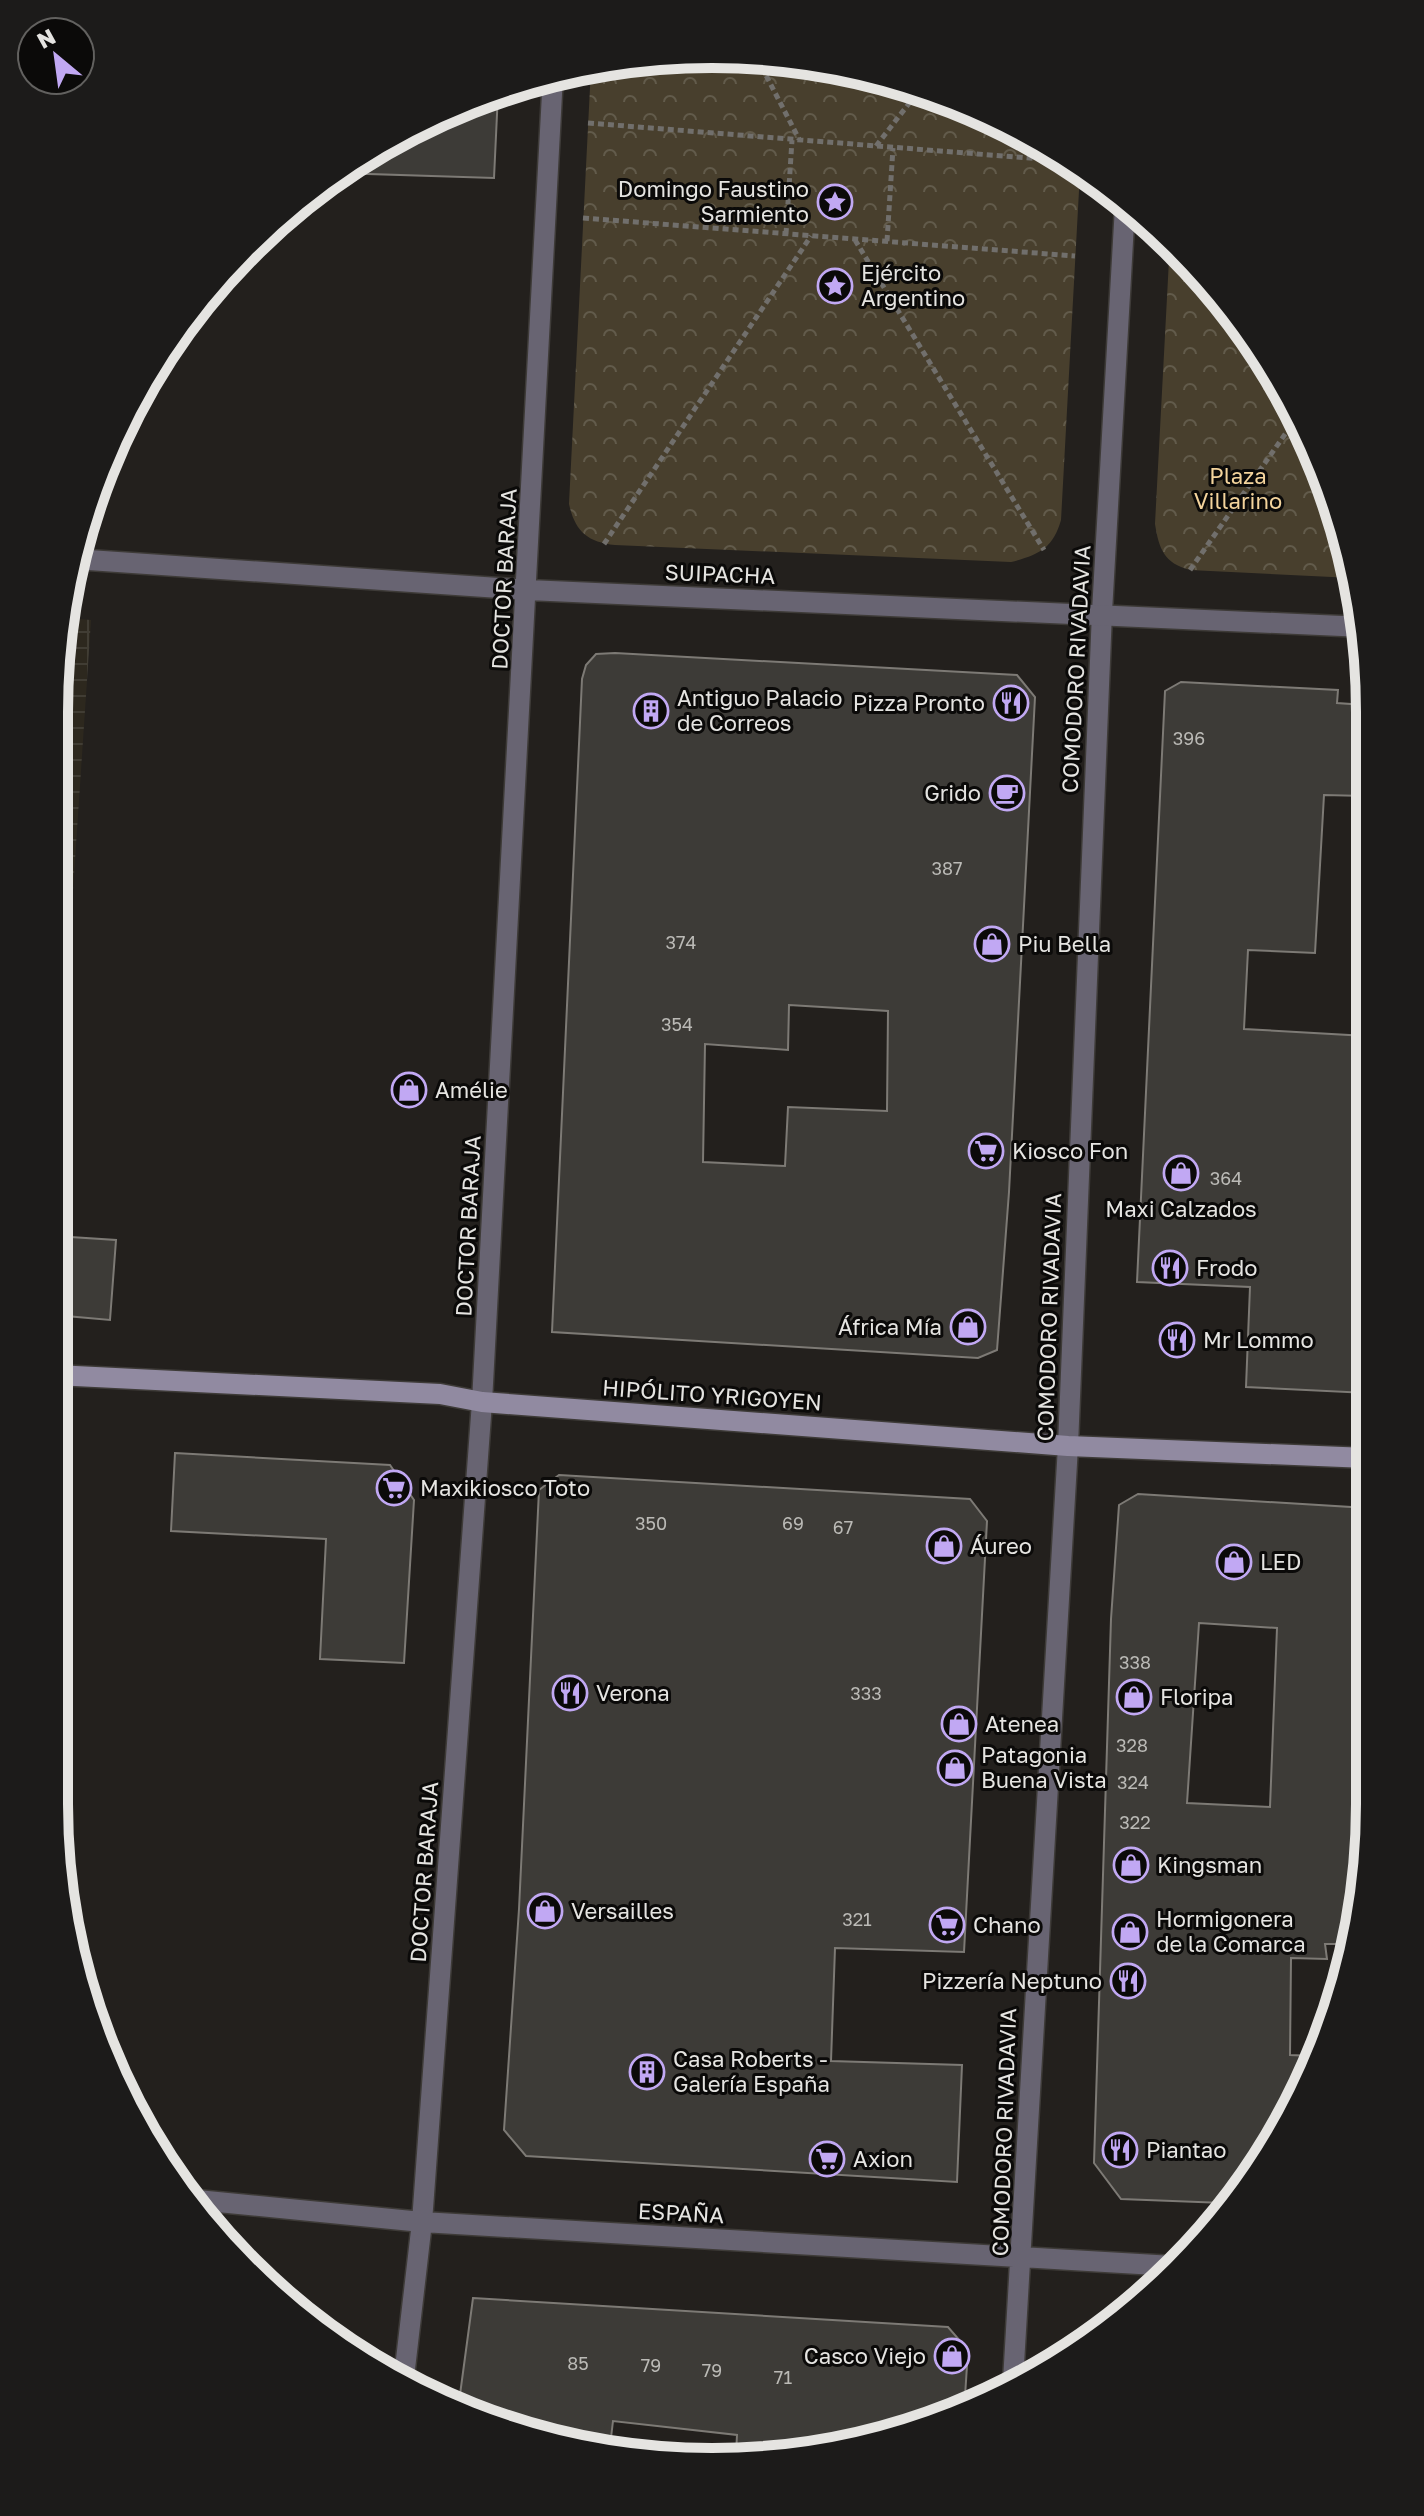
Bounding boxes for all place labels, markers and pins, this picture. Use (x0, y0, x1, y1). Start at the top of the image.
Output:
place label: Domingo Faustino Sarmiento (618, 175, 809, 227)
place icon: Domingo Faustino Sarmiento (816, 183, 854, 221)
place label: Ejército Argentino (861, 259, 965, 311)
place icon: Ejército Argentino (816, 267, 854, 305)
place label: Antiguo Palacio de Correos (677, 684, 842, 736)
restaurant icon: Pizza Pronto (992, 684, 1030, 722)
place label: Pizza Pronto (853, 689, 985, 716)
building icon: Antiguo Palacio de Correos (632, 692, 670, 730)
cafe icon: Grido (988, 774, 1026, 812)
place label: Grido (924, 779, 981, 806)
shop icon: Piu Bella (973, 925, 1011, 963)
place label: Piu Bella (1018, 930, 1111, 957)
shop icon: Amélie (390, 1071, 428, 1109)
place label: Amélie (435, 1076, 508, 1103)
supermarket icon: Kiosco Fon (967, 1132, 1005, 1170)
place label: Kiosco Fon (1012, 1137, 1128, 1164)
shop icon: Maxi Calzados (1162, 1154, 1200, 1192)
place label: Maxi Calzados (1105, 1195, 1257, 1222)
restaurant icon: Frodo (1151, 1249, 1189, 1287)
place label: Frodo (1196, 1254, 1257, 1281)
shop icon: África Mía (949, 1308, 987, 1346)
place label: África Mía (838, 1313, 942, 1340)
restaurant icon: Mr Lommo (1158, 1321, 1196, 1359)
place label: Mr Lommo (1203, 1326, 1314, 1353)
supermarket icon: Maxikiosco Toto (375, 1469, 413, 1507)
place label: Maxikiosco Toto (420, 1474, 590, 1501)
shop icon: Áureo (925, 1527, 963, 1565)
place label: Áureo (970, 1532, 1032, 1559)
shop icon: LED (1215, 1543, 1253, 1581)
place label: LED (1260, 1548, 1301, 1575)
restaurant icon: Verona (551, 1674, 589, 1712)
shop icon: Floripa (1115, 1678, 1153, 1716)
place label: Verona (596, 1679, 670, 1706)
place label: Floripa (1160, 1683, 1234, 1710)
shop icon: Atenea (940, 1705, 978, 1743)
place label: Atenea (985, 1710, 1059, 1737)
place label: Patagonia Buena Vista (981, 1741, 1107, 1793)
shop icon: Patagonia Buena Vista (936, 1749, 974, 1787)
shop icon: Kingsman (1112, 1846, 1150, 1884)
place label: Kingsman (1157, 1851, 1262, 1878)
shop icon: Versailles (526, 1892, 564, 1930)
place label: Versailles (571, 1897, 674, 1924)
place label: Hormigonera de la Comarca (1156, 1905, 1306, 1957)
supermarket icon: Chano (928, 1906, 966, 1944)
place label: Chano (973, 1911, 1041, 1938)
shop icon: Hormigonera de la Comarca (1111, 1913, 1149, 1951)
restaurant icon: Pizzería Neptuno (1109, 1962, 1147, 2000)
place label: Pizzería Neptuno (922, 1967, 1102, 1994)
place label: Casa Roberts - Galería España (673, 2045, 830, 2097)
building icon: Casa Roberts - Galería España (628, 2053, 666, 2091)
restaurant icon: Piantao (1101, 2131, 1139, 2169)
place label: Piantao (1146, 2136, 1226, 2163)
supermarket icon: Axion (808, 2140, 846, 2178)
place label: Axion (853, 2145, 913, 2172)
shop icon: Casco Viejo (933, 2337, 971, 2375)
place label: Casco Viejo (804, 2342, 926, 2369)

